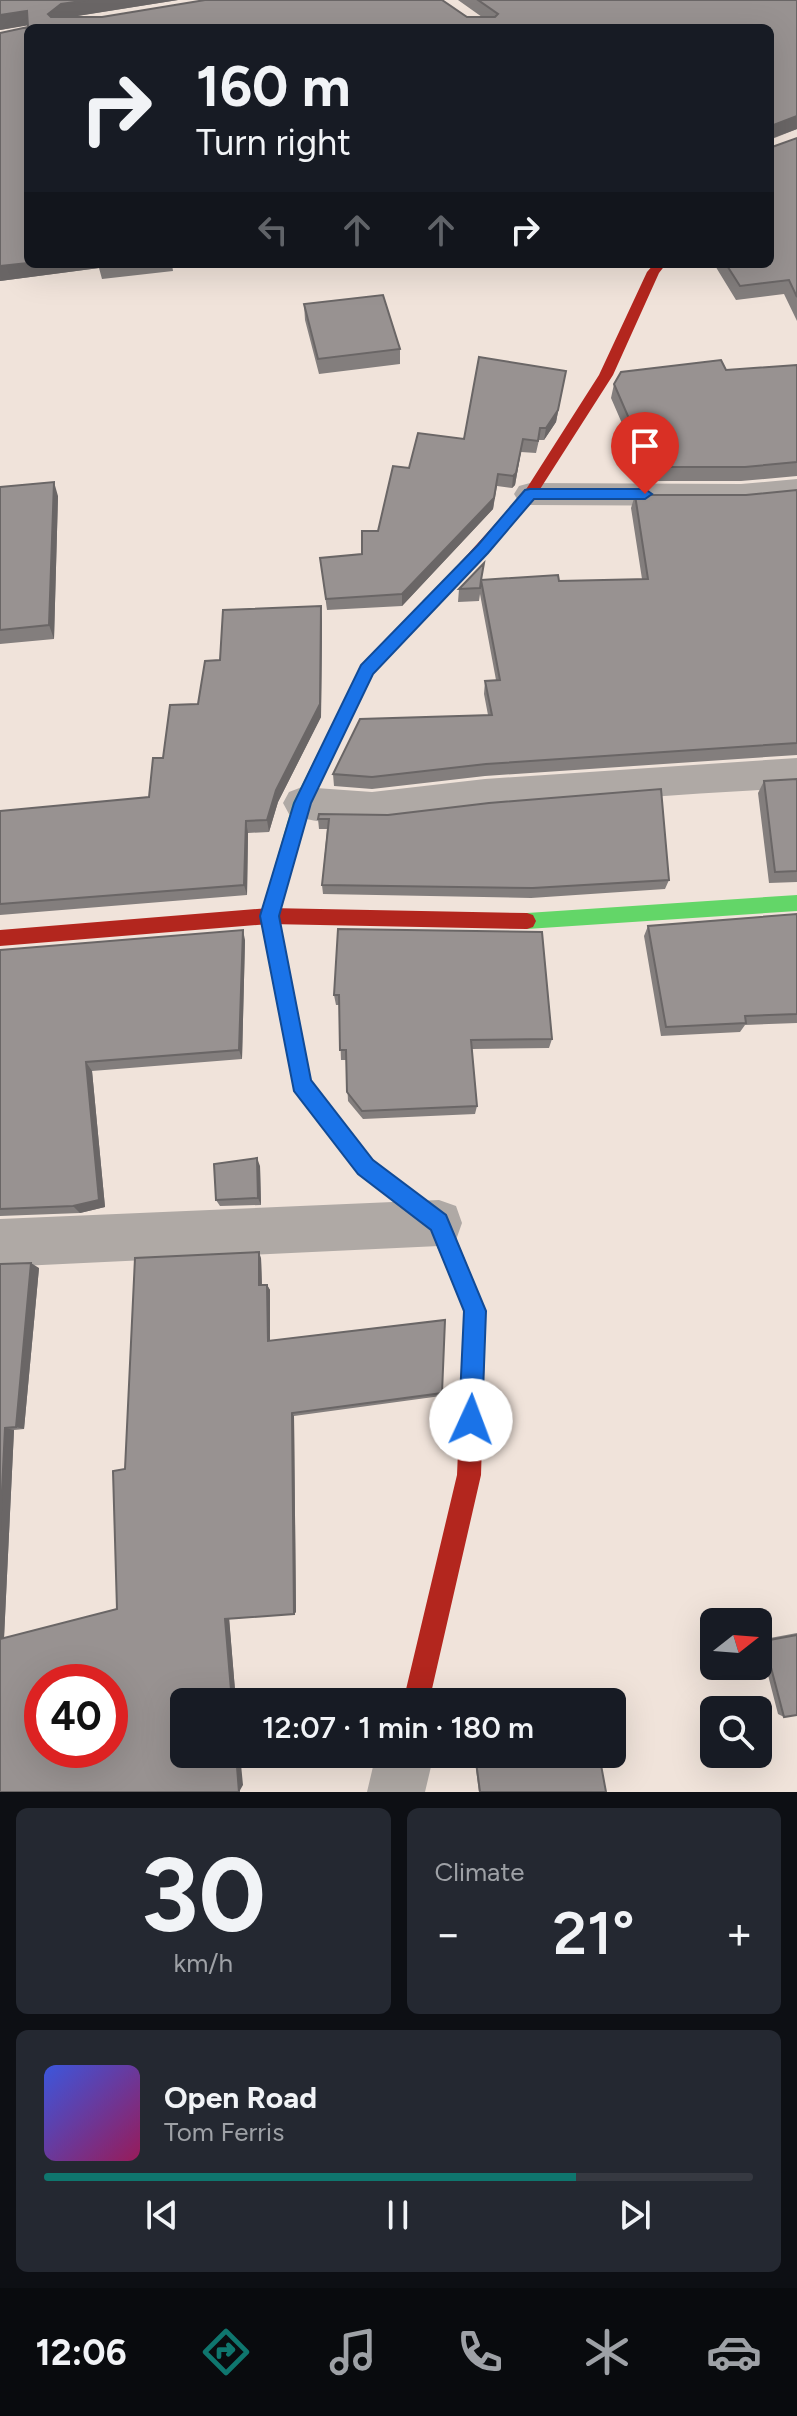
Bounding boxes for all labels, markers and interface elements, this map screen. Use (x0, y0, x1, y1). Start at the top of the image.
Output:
text: 160 m (196, 53, 351, 120)
icon: right (64, 56, 168, 160)
text: Turn right (196, 121, 351, 164)
icon: left (251, 208, 295, 252)
icon: ahead (335, 208, 379, 252)
icon: ahead (419, 208, 463, 252)
icon: right (503, 208, 547, 252)
pin (611, 412, 679, 494)
icon: arrive (623, 424, 667, 468)
position arrow (429, 1378, 513, 1462)
north arrow (700, 1608, 772, 1680)
map controls (700, 1608, 772, 1768)
speed limit sign: 40 (24, 1664, 128, 1768)
button: search (700, 1696, 772, 1768)
text: 12:07 · 1 min · 180 m (262, 1709, 534, 1746)
text: 30 (141, 1832, 266, 1957)
text: Climate (435, 1856, 524, 1888)
text: 21° (553, 1897, 635, 1969)
text: − (435, 1907, 462, 1960)
text: + (726, 1907, 753, 1960)
text: km/h (174, 1947, 233, 1979)
text: Open Road (164, 2079, 317, 2116)
text: Tom Ferris (164, 2116, 284, 2148)
icon: previous (140, 2193, 184, 2237)
icon: pause (376, 2193, 420, 2237)
icon: next (613, 2193, 657, 2237)
icon: directions (198, 2324, 254, 2380)
icon: music (325, 2324, 381, 2380)
icon: phone (452, 2324, 508, 2380)
icon: climate (579, 2324, 635, 2380)
icon: car (706, 2324, 762, 2380)
text: 12:06 (35, 2331, 127, 2374)

